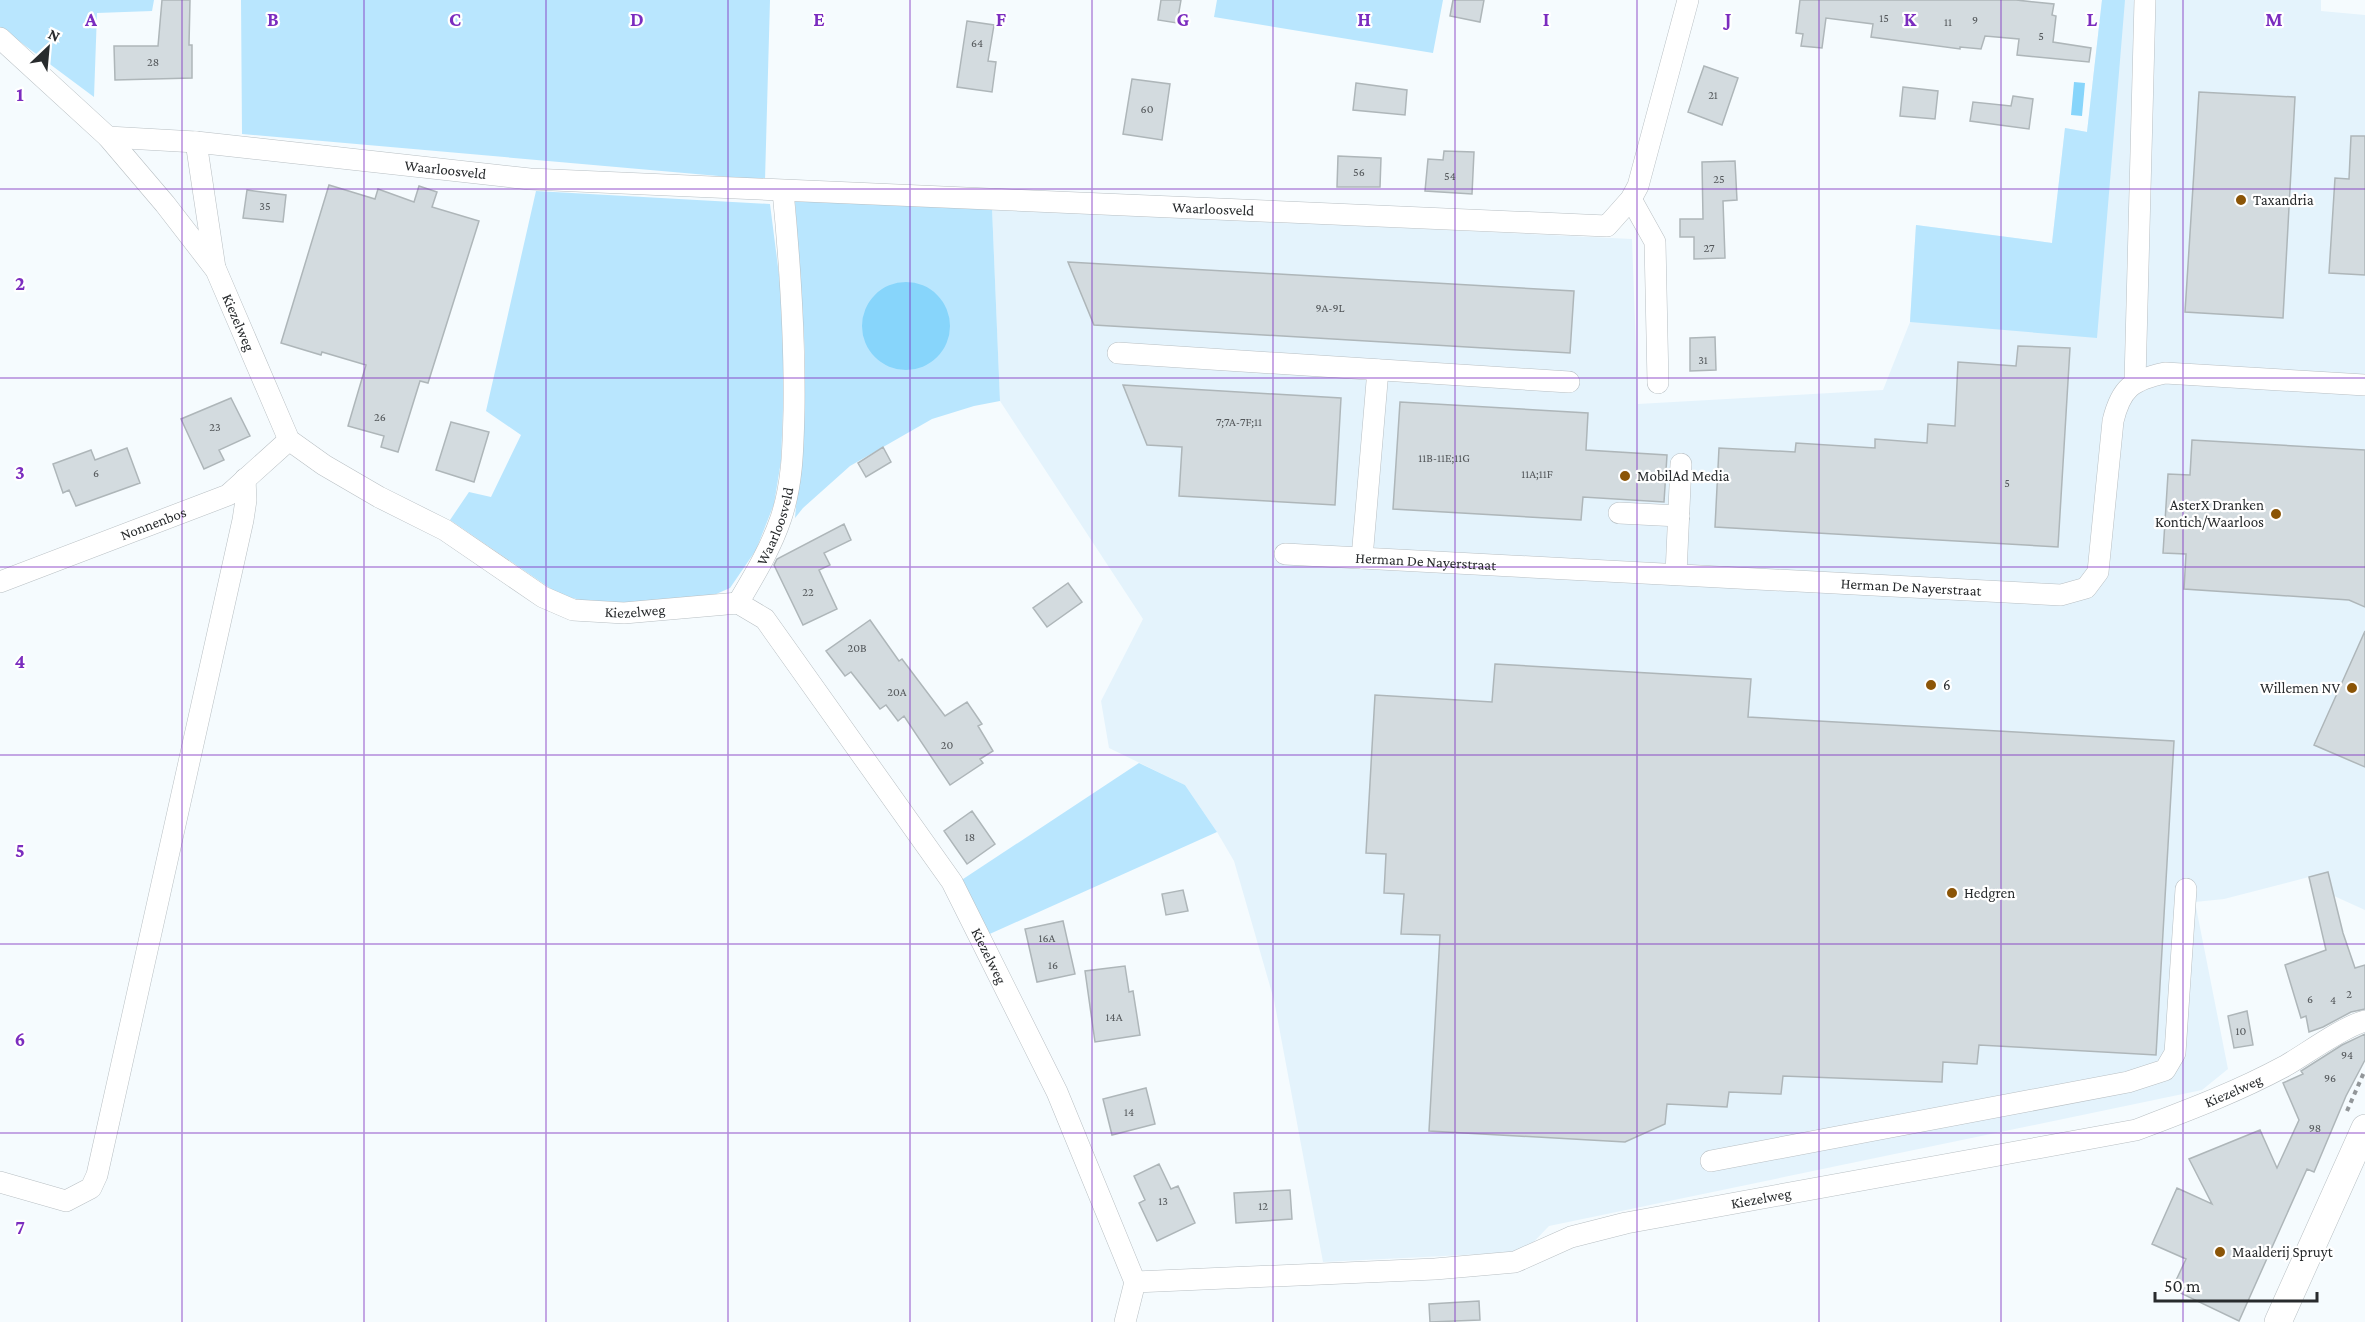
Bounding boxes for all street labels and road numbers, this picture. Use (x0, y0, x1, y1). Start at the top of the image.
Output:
street label: Waarloosveld (404, 157, 487, 182)
street label: Waarloosveld (1172, 199, 1255, 219)
street label: Kiezelweg (219, 291, 258, 354)
street label: Waarloosveld (753, 486, 797, 568)
street label: Nonnenbos (118, 504, 188, 543)
street label: Herman De Nayerstraat (1355, 550, 1498, 573)
street label: Herman De Nayerstraat (1840, 575, 1983, 599)
street label: Kiezelweg (604, 601, 666, 621)
street label: Kiezelweg (968, 925, 1010, 987)
street label: Kiezelweg (2202, 1071, 2265, 1110)
street label: Kiezelweg (1730, 1185, 1793, 1212)

